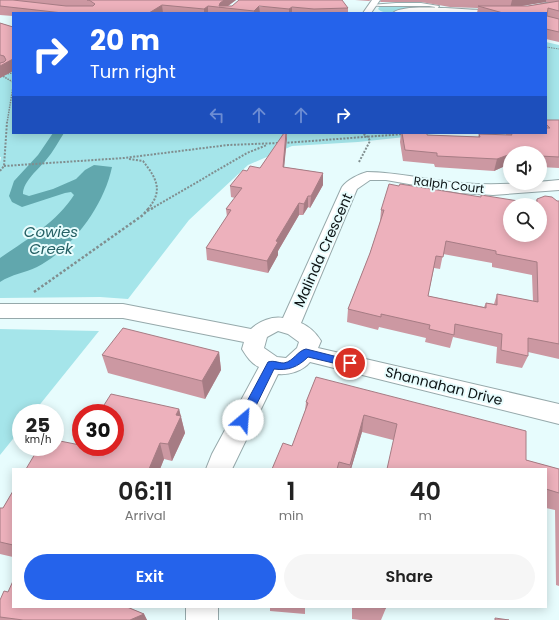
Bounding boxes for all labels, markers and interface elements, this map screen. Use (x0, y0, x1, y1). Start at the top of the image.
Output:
text: 20 m (90, 21, 160, 60)
icon: right (24, 28, 76, 80)
text: Turn right (90, 59, 176, 84)
icon: left (206, 104, 228, 126)
icon: ahead (248, 104, 270, 126)
icon: ahead (290, 104, 312, 126)
icon: right (332, 104, 354, 126)
map controls (503, 146, 547, 242)
button: sound (503, 146, 547, 190)
street label: Ralph Court (413, 172, 485, 197)
street label: Malinda Crescent (289, 190, 357, 310)
button: search (503, 198, 547, 242)
water label: Cowies Creek (24, 221, 78, 259)
pin (333, 346, 367, 380)
icon: arrive (339, 352, 361, 374)
street label: Shannahan Drive (383, 362, 505, 410)
position arrow (222, 399, 264, 441)
speed limit sign: 30 (72, 404, 124, 456)
text: 25 (26, 411, 50, 439)
text: km/h (25, 432, 51, 447)
text: 06:11 (118, 475, 173, 508)
text: 1 (287, 475, 295, 508)
text: 40 (410, 475, 441, 508)
text: Arrival (125, 506, 166, 525)
text: min (279, 506, 304, 525)
text: m (419, 506, 432, 525)
button: Exit (24, 554, 276, 600)
button: Share (284, 554, 535, 600)

